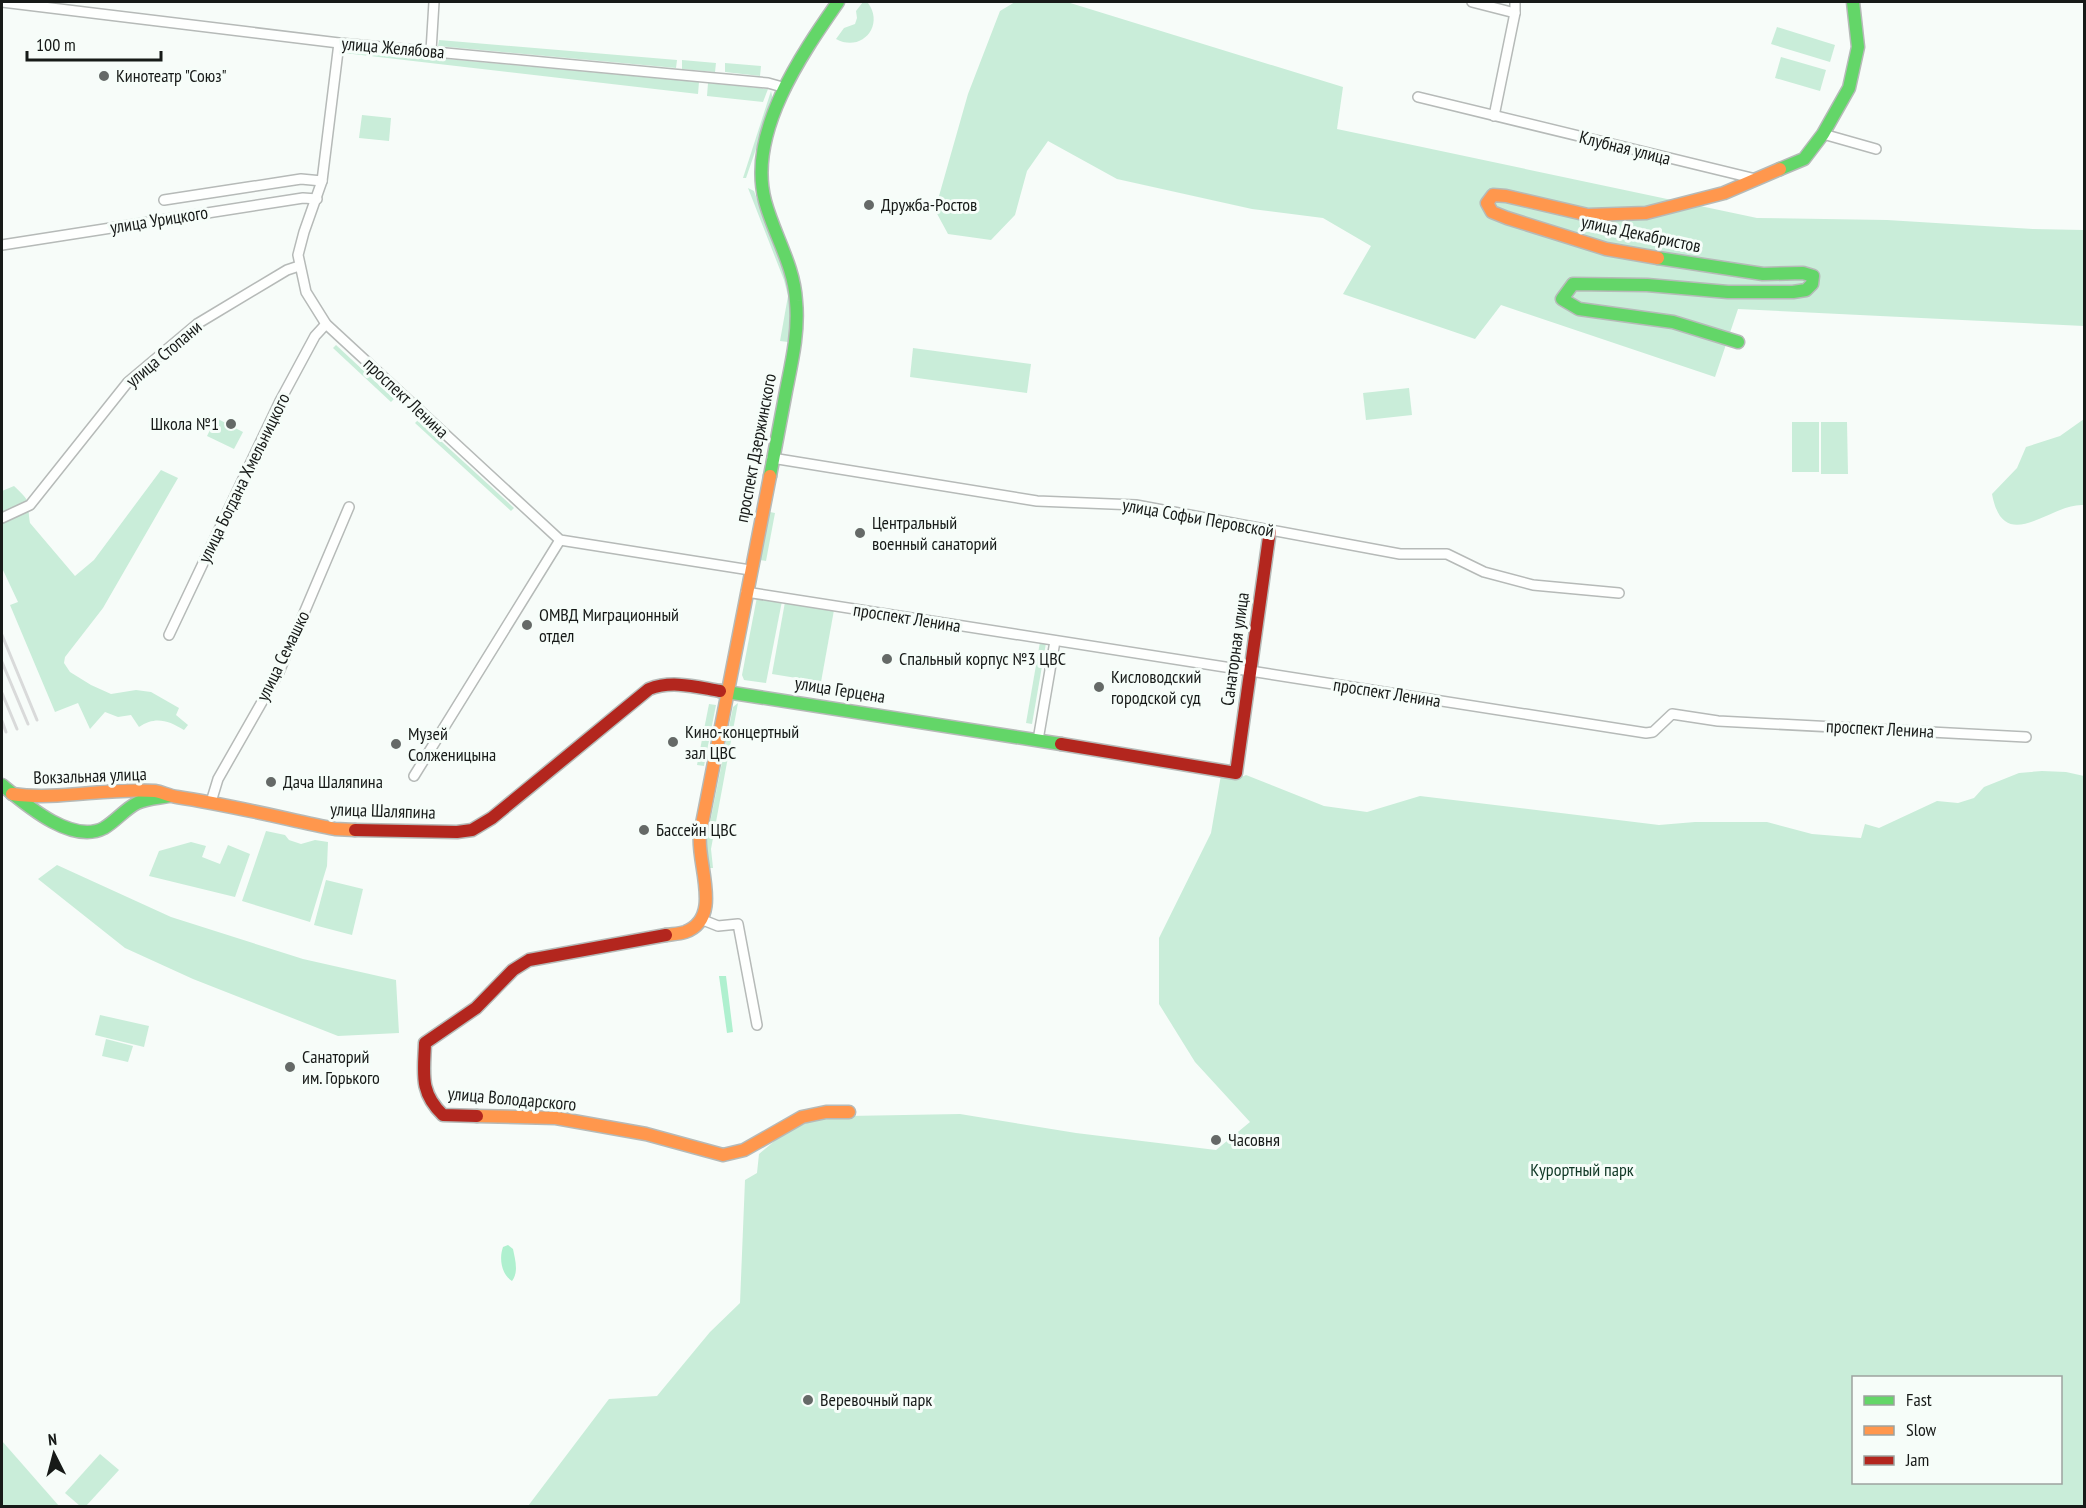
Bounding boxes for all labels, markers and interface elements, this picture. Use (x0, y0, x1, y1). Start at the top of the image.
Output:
scale bar (27, 24, 160, 62)
street label: улица Желябова (341, 32, 446, 63)
text: 100 m (36, 33, 76, 56)
place label: Кинотеатр "Союз" (116, 64, 227, 87)
marker: Кинотеатр "Союз" (97, 69, 111, 83)
street label: Клубная улица (1577, 125, 1673, 170)
place label: Дружба-Ростов (881, 193, 977, 216)
marker: Дружба-Ростов (862, 198, 876, 212)
street label: улица Урицкого (108, 200, 210, 239)
street label: улица Декабристов (1579, 210, 1703, 257)
street label: улица Стопани (121, 315, 206, 392)
street label: проспект Ленина (359, 352, 454, 443)
street label: проспект Дзержинского (730, 371, 781, 524)
street label: улица Богдана Хмельницкого (192, 389, 295, 566)
place label: Школа №1 (151, 412, 219, 435)
marker: Школа №1 (224, 417, 238, 431)
street label: улица Софьи Перовской (1121, 493, 1276, 542)
place label: Центральный военный санаторий (872, 511, 997, 555)
marker: Центральный военный санаторий (853, 526, 867, 540)
street label: Санаторная улица (1215, 591, 1254, 707)
street label: проспект Ленина (852, 598, 962, 637)
place label: ОМВД Миграционный отдел (539, 603, 679, 647)
street label: улица Семашко (251, 607, 314, 705)
marker: ОМВД Миграционный отдел (520, 618, 534, 632)
place label: Спальный корпус №3 ЦВС (899, 647, 1066, 670)
marker: Спальный корпус №3 ЦВС (880, 652, 894, 666)
place label: Кисловодский городской суд (1111, 665, 1201, 709)
street label: улица Герцена (793, 671, 887, 708)
street label: проспект Ленина (1332, 673, 1442, 712)
marker: Кисловодский городской суд (1092, 680, 1106, 694)
street label: проспект Ленина (1825, 714, 1935, 743)
place label: Кино-концертный зал ЦВС (685, 720, 799, 764)
place label: Музей Солженицына (408, 722, 496, 766)
marker: Кино-концертный зал ЦВС (666, 735, 680, 749)
marker: Музей Солженицына (389, 737, 403, 751)
street label: Вокзальная улица (33, 762, 147, 789)
place label: Дача Шаляпина (283, 770, 383, 793)
marker: Дача Шаляпина (264, 775, 278, 789)
street label: улица Шаляпина (330, 797, 436, 824)
place label: Бассейн ЦВС (656, 818, 737, 841)
marker: Бассейн ЦВС (637, 823, 651, 837)
place label: Санаторий им. Горького (302, 1045, 380, 1089)
marker: Санаторий им. Горького (283, 1060, 297, 1074)
street label: улица Володарского (447, 1081, 577, 1116)
place label: Часовня (1228, 1128, 1280, 1151)
marker: Часовня (1209, 1133, 1223, 1147)
park label: Курортный парк (1530, 1158, 1634, 1181)
legend (1852, 1376, 2062, 1484)
place label: Веревочный парк (820, 1388, 932, 1411)
text: Fast (1906, 1388, 1932, 1411)
marker: Веревочный парк (801, 1393, 815, 1407)
text: Slow (1906, 1418, 1937, 1441)
north arrow (24, 1424, 84, 1484)
text: N (47, 1429, 58, 1449)
text: Jam (1905, 1448, 1929, 1471)

